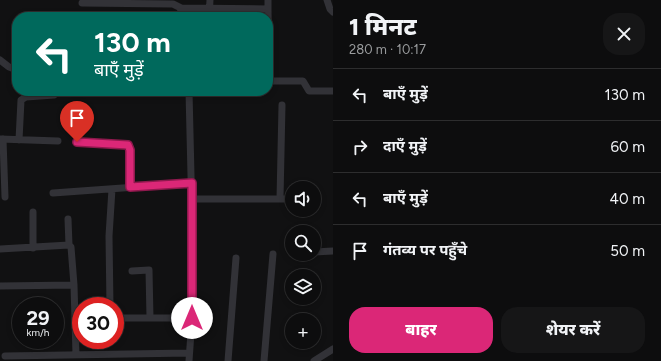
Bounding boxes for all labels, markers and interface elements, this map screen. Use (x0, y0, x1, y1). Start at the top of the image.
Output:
text: 1 मिनट (349, 12, 417, 41)
button: close (603, 13, 645, 55)
text: 130 m (94, 25, 171, 59)
icon: left (28, 28, 80, 80)
text: 280 m · 10:17 (349, 42, 426, 57)
text: बाएँ मुड़ें (94, 59, 144, 81)
icon: left (349, 84, 371, 106)
text: बाएँ मुड़ें (383, 85, 428, 103)
text: 130 m (605, 86, 645, 104)
pin (60, 101, 94, 142)
icon: arrive (66, 107, 88, 129)
icon: right (349, 136, 371, 158)
text: दाएँ मुड़ें (383, 137, 427, 155)
text: 60 m (610, 138, 645, 156)
map controls (285, 181, 321, 349)
button: sound (285, 181, 321, 217)
icon: left (349, 188, 371, 210)
text: बाएँ मुड़ें (383, 189, 428, 207)
text: 40 m (610, 190, 645, 208)
button: search (285, 225, 321, 261)
icon: arrive (349, 240, 371, 262)
text: गंतव्य पर पहुँचे (383, 241, 467, 259)
text: 50 m (610, 242, 645, 260)
button: layers (285, 269, 321, 305)
speed limit sign: 30 (72, 297, 124, 349)
position arrow (171, 297, 213, 339)
text: 29 (26, 306, 50, 330)
button: बाहर (349, 307, 493, 353)
button: शेयर करें (501, 307, 645, 353)
button: + (285, 313, 321, 349)
text: km/h (27, 326, 49, 339)

